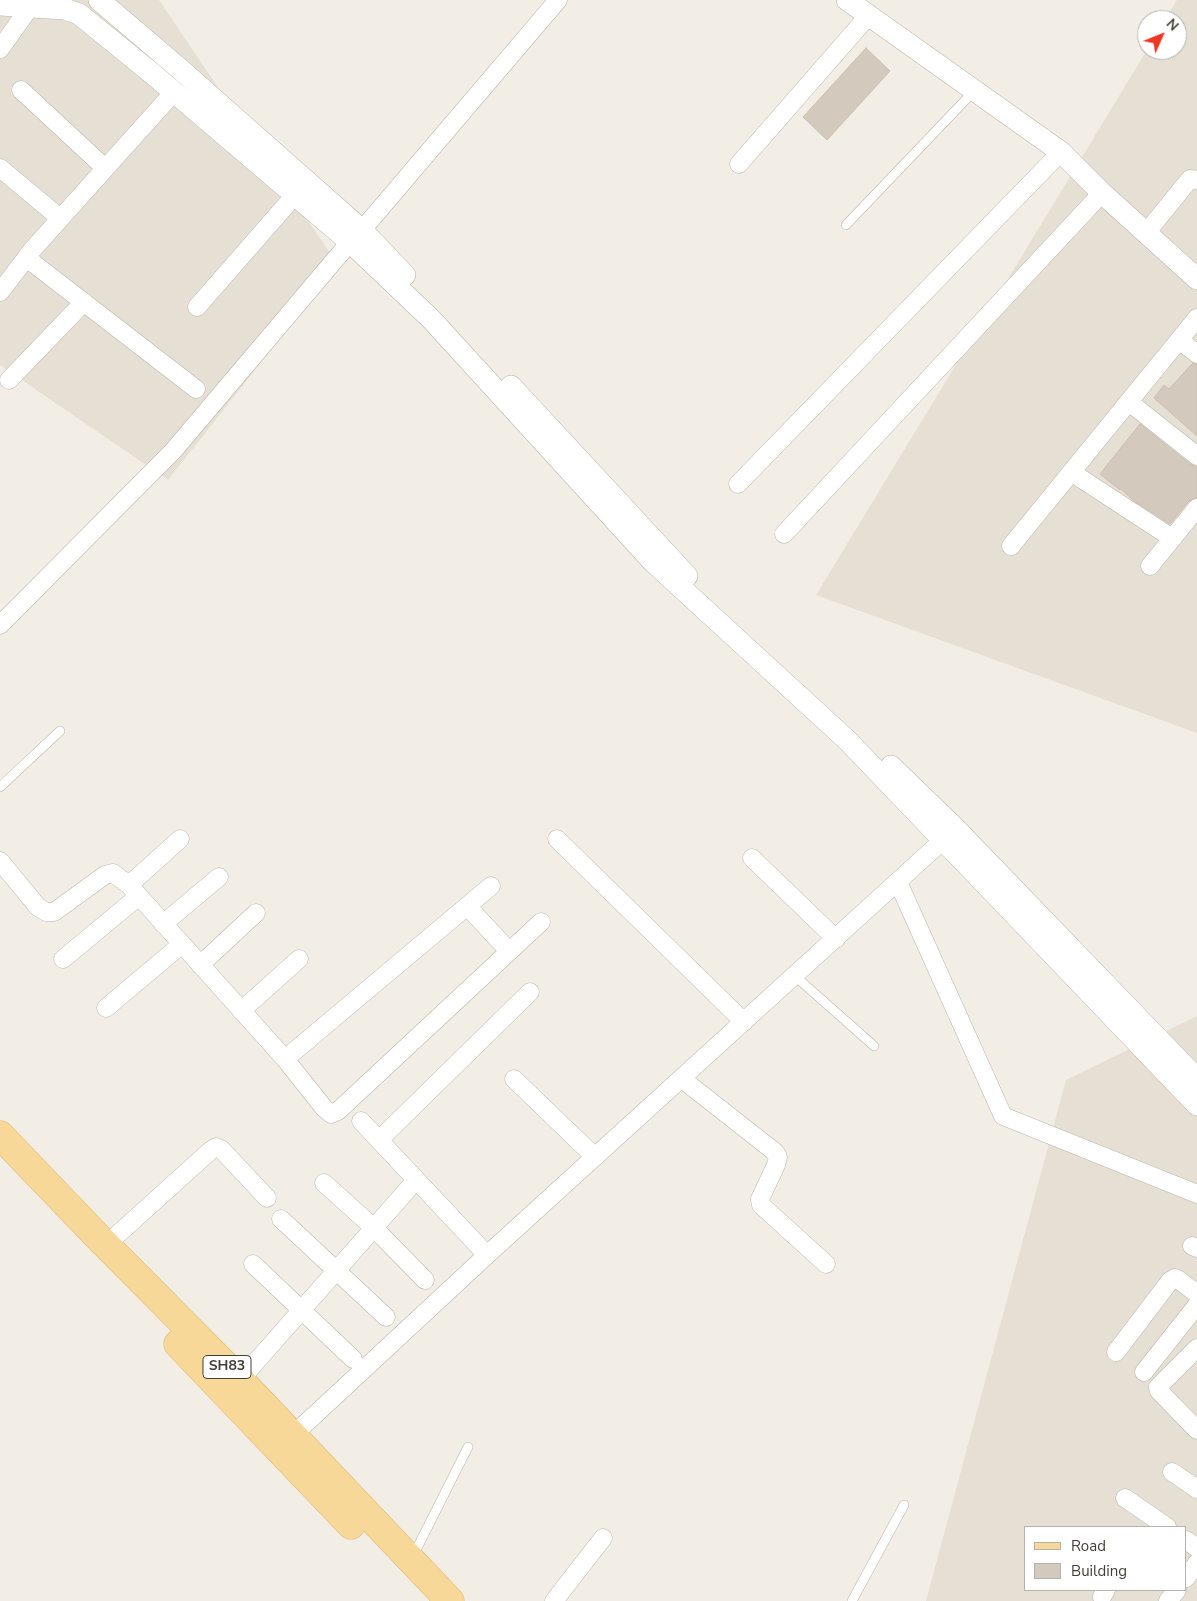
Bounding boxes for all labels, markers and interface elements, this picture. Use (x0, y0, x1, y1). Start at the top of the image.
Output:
north arrow (1137, 10, 1187, 60)
text: N (1162, 15, 1183, 35)
road number: SH83 (203, 1355, 251, 1378)
legend (1024, 1526, 1187, 1591)
text: Road (1071, 1536, 1106, 1556)
text: Building (1071, 1561, 1127, 1581)

